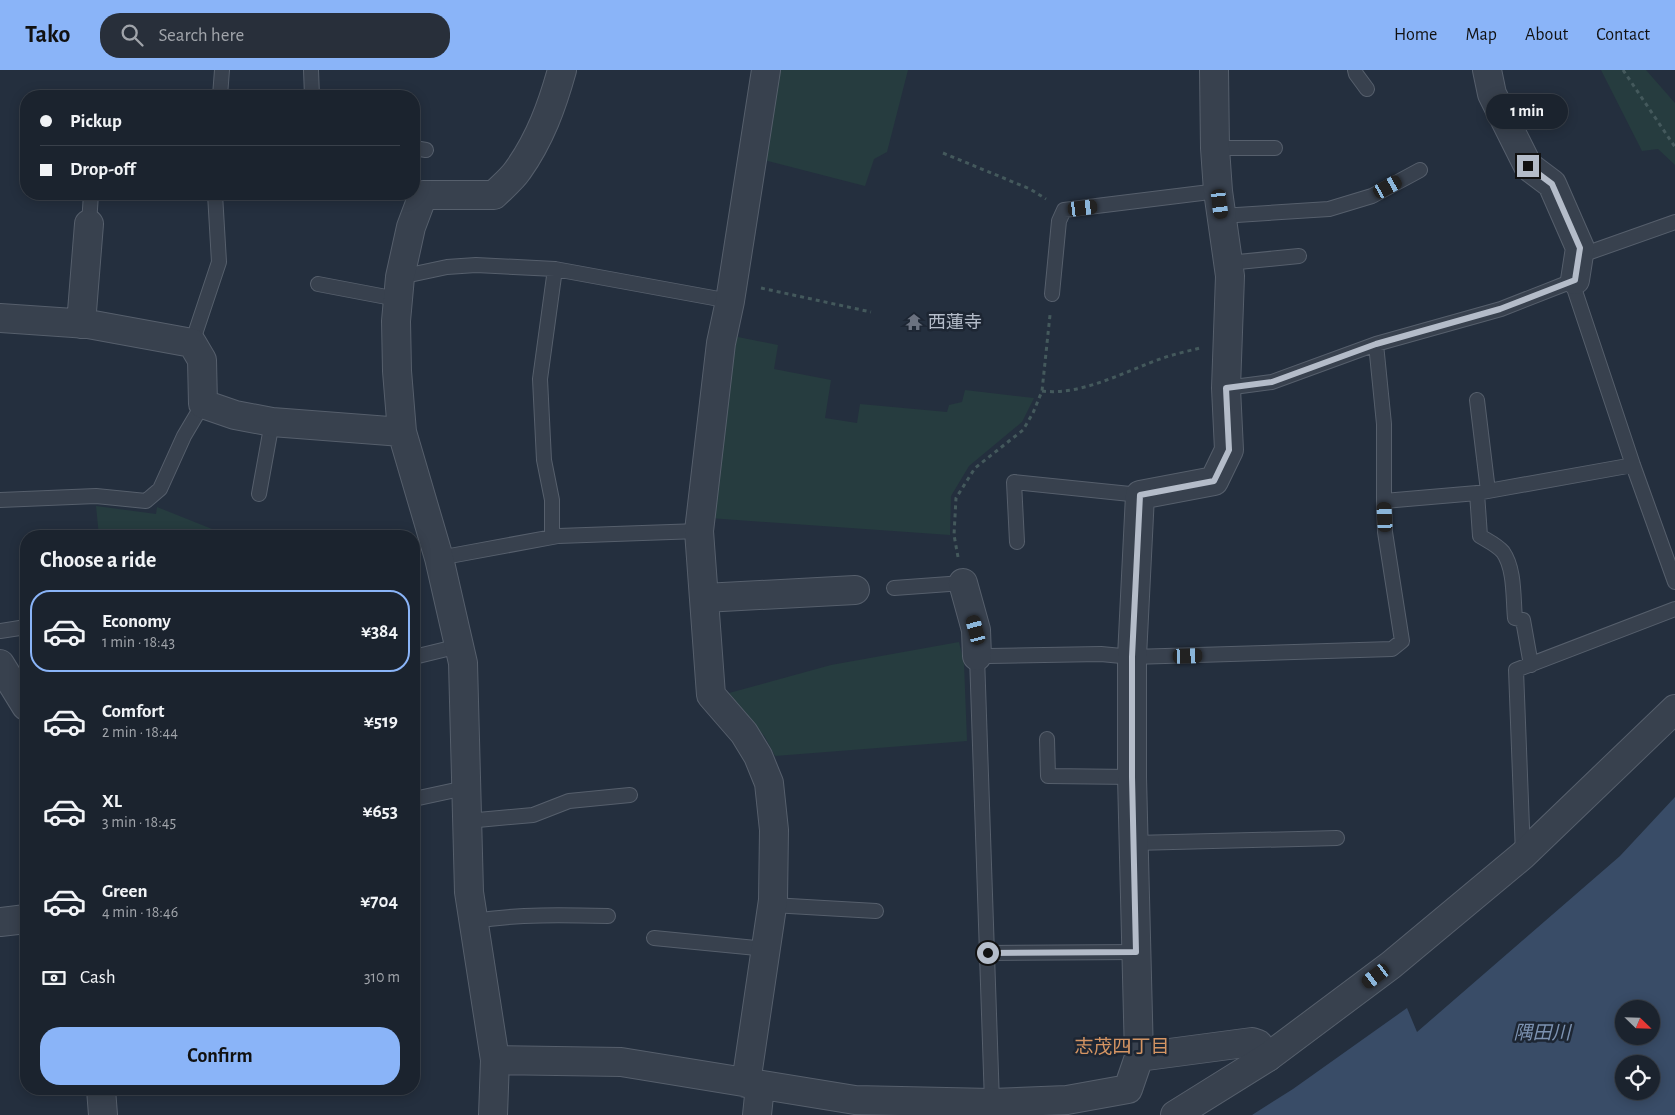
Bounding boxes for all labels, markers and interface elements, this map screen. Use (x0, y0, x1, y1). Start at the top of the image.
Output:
search box (100, 13, 450, 58)
icon: search (118, 21, 146, 49)
text: Tako (25, 23, 70, 47)
text: Search here (158, 26, 244, 45)
text: Home (1394, 26, 1437, 44)
text: Map (1465, 26, 1497, 44)
text: About (1525, 26, 1568, 44)
text: Contact (1596, 26, 1650, 44)
callout: 1 min (1487, 93, 1569, 128)
text: 1 min (1510, 103, 1544, 119)
text: Pickup (70, 112, 122, 131)
route end (1517, 155, 1539, 177)
text: Drop-off (70, 160, 135, 179)
car (1371, 173, 1404, 201)
car (1210, 188, 1229, 220)
car (1067, 199, 1098, 217)
temple icon: 西蓮寺 (904, 312, 924, 332)
place label: 西蓮寺 (928, 313, 982, 332)
car (1376, 502, 1393, 532)
text: Choose a ride (40, 549, 156, 571)
icon: car (42, 609, 87, 654)
text: Economy (102, 612, 171, 631)
car (964, 614, 987, 646)
text: ¥384 (361, 622, 398, 641)
text: 1 min · 18:43 (102, 634, 175, 650)
car (1172, 648, 1203, 664)
icon: car (42, 699, 87, 744)
text: Comfort (102, 702, 164, 721)
text: ¥519 (364, 712, 398, 731)
text: 2 min · 18:44 (102, 724, 178, 740)
icon: car (42, 789, 87, 834)
text: XL (102, 792, 122, 811)
text: ¥653 (362, 802, 398, 821)
text: 3 min · 18:45 (102, 814, 176, 830)
icon: car (42, 879, 87, 924)
text: Green (102, 882, 148, 901)
text: ¥704 (360, 892, 398, 911)
text: 4 min · 18:46 (102, 904, 178, 920)
route start (977, 942, 999, 964)
car (1359, 961, 1392, 991)
icon: cash (40, 964, 68, 992)
text: Cash (80, 968, 116, 987)
text: 310 m (364, 969, 400, 985)
north arrow (1615, 1000, 1660, 1045)
map controls (1615, 1000, 1660, 1100)
water label: 隅田川 (1513, 1023, 1572, 1043)
button: Confirm (40, 1027, 400, 1085)
district label: 志茂四丁目 (1074, 1037, 1170, 1057)
button: locate (1615, 1055, 1660, 1100)

